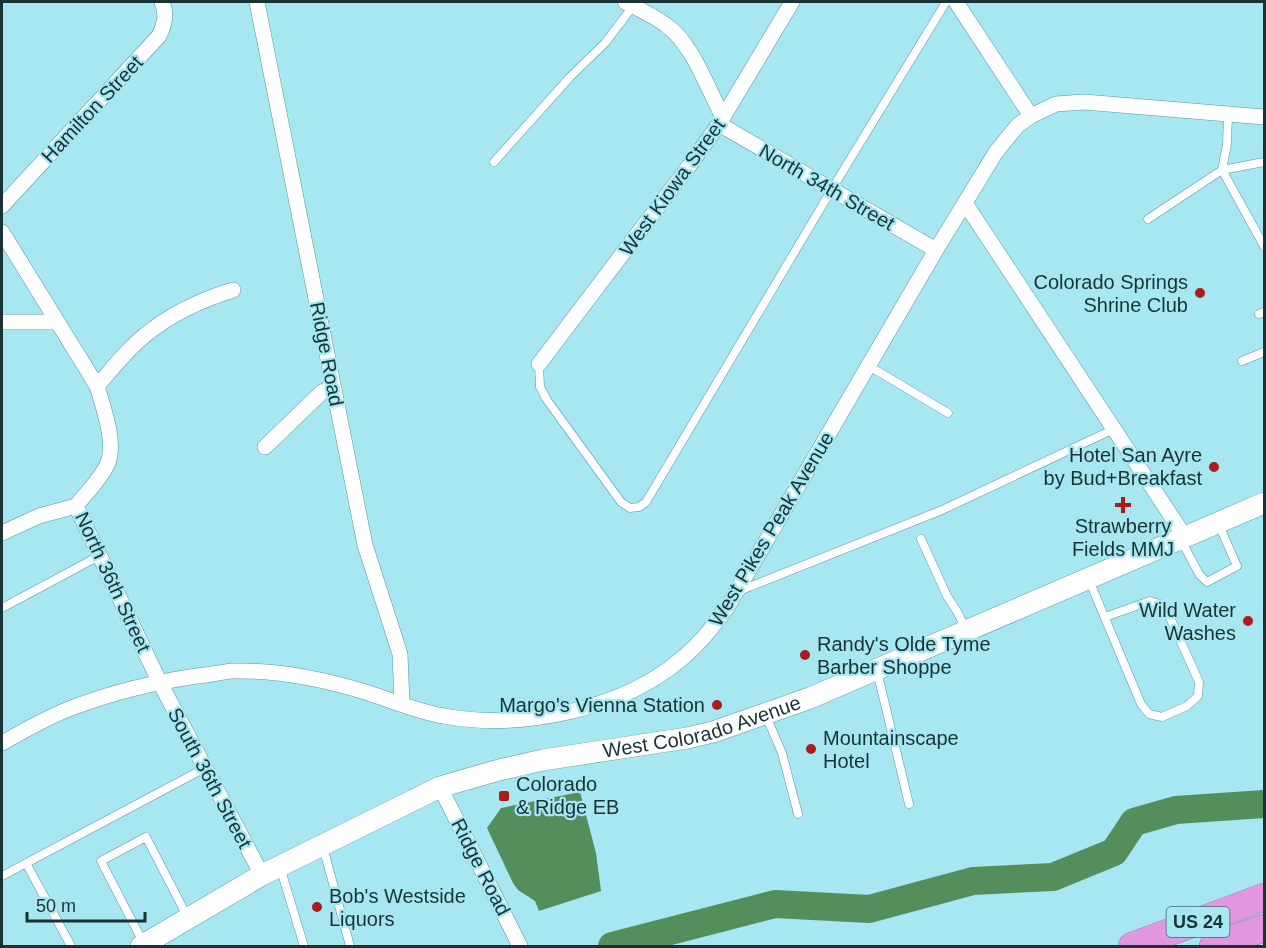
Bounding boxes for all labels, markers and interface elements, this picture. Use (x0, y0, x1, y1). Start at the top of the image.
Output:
street label: Hamilton Street (37, 51, 147, 167)
street label: West Kiowa Street (615, 114, 729, 260)
street label: North 34th Street (756, 139, 899, 235)
place label: Colorado Springs Shrine Club (1033, 271, 1188, 316)
marker: Colorado Springs Shrine Club (1193, 286, 1207, 300)
street label: Ridge Road (306, 300, 348, 408)
street label: West Pikes Peak Avenue (704, 428, 838, 630)
place label: Hotel San Ayre by Bud+Breakfast (1044, 444, 1202, 489)
marker: Hotel San Ayre by Bud+Breakfast (1207, 460, 1221, 474)
marker: Strawberry Fields MMJ (1116, 498, 1130, 512)
street label: North 36th Street (71, 508, 155, 656)
place label: Strawberry Fields MMJ (1072, 515, 1174, 560)
place label: Wild Water Washes (1139, 599, 1236, 644)
marker: Wild Water Washes (1241, 614, 1255, 628)
place label: Randy's Olde Tyme Barber Shoppe (817, 633, 991, 678)
marker: Randy's Olde Tyme Barber Shoppe (798, 648, 812, 662)
street label: West Colorado Avenue (601, 691, 804, 762)
place label: Margo's Vienna Station (499, 694, 705, 716)
marker: Margo's Vienna Station (710, 698, 724, 712)
street label: South 36th Street (164, 704, 256, 852)
place label: Mountainscape Hotel (823, 727, 959, 772)
marker: Mountainscape Hotel (804, 742, 818, 756)
place label: Colorado & Ridge EB (516, 773, 619, 818)
marker: Colorado & Ridge EB (497, 789, 511, 803)
street label: Ridge Road (447, 815, 515, 919)
scale bar (27, 885, 146, 923)
place label: Bob's Westside Liquors (329, 885, 466, 930)
text: 50 m (36, 896, 76, 916)
marker: Bob's Westside Liquors (310, 900, 324, 914)
road number: US 24 (1166, 907, 1230, 937)

